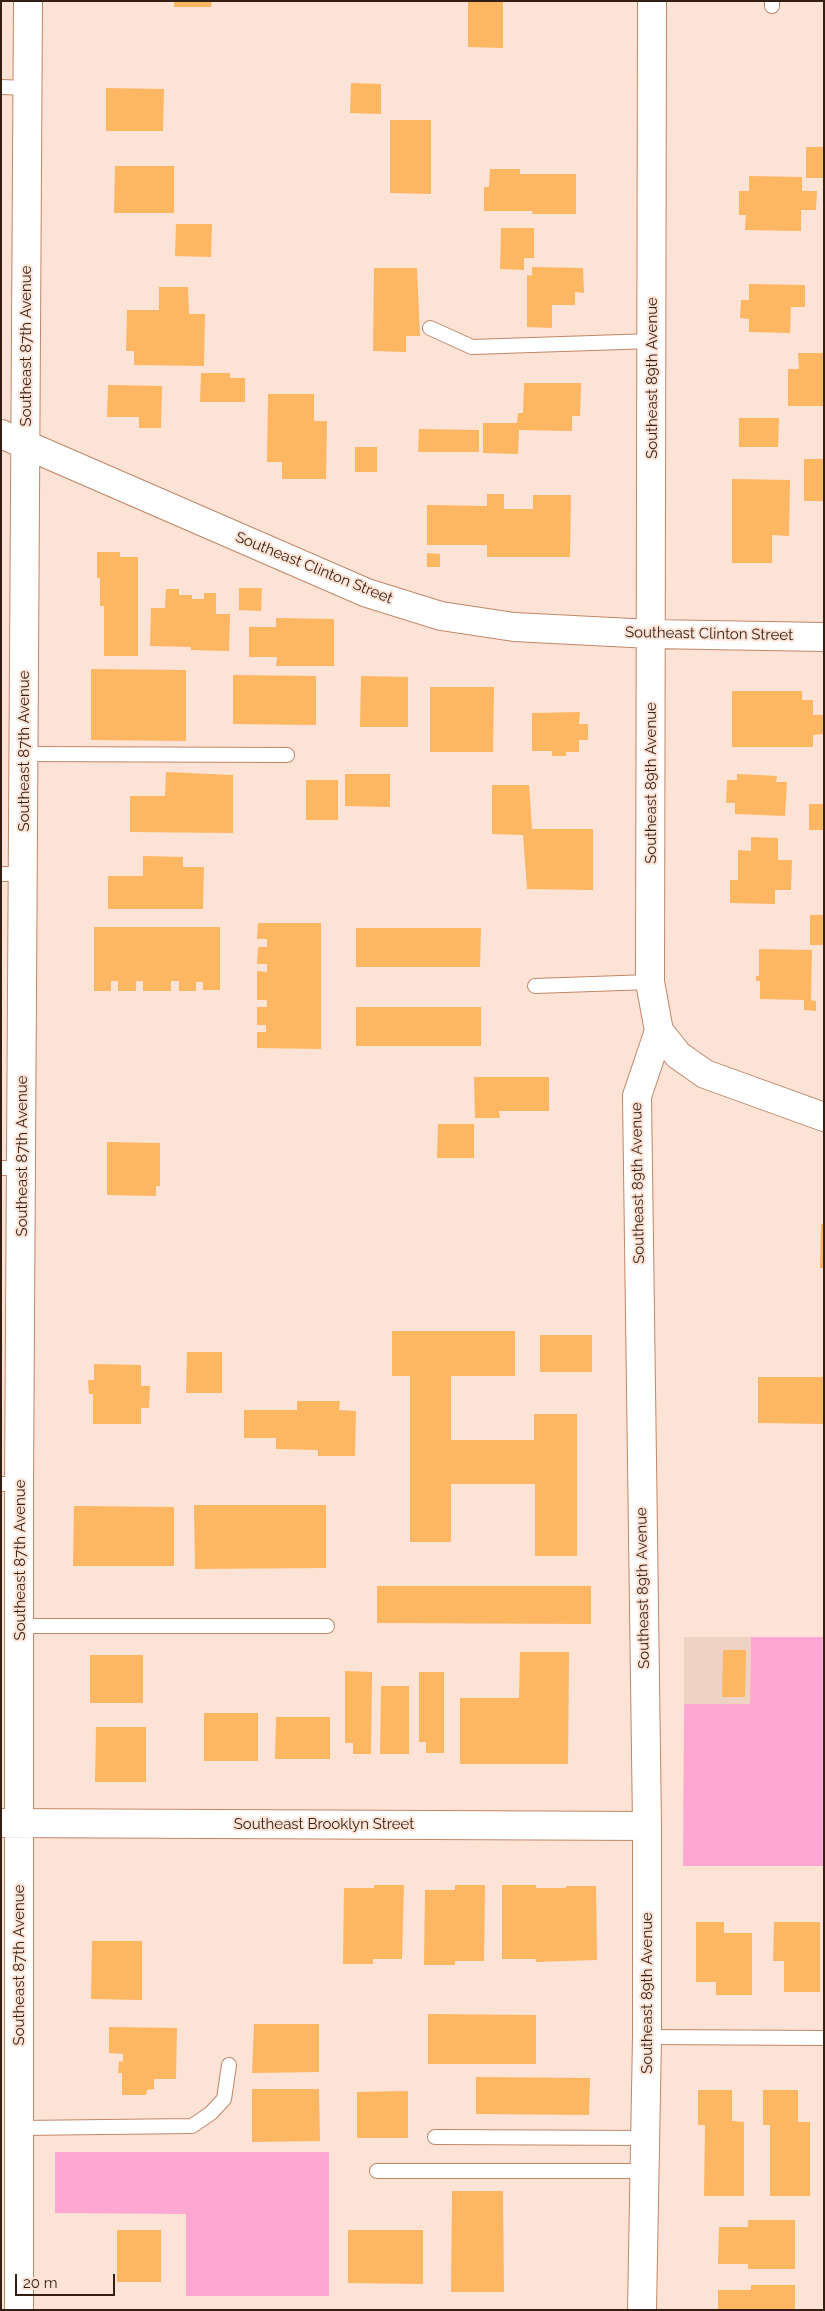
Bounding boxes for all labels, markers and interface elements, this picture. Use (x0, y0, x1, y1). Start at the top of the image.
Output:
street label: Southeast 87th Avenue (17, 266, 35, 426)
street label: Southeast 89th Avenue (643, 297, 661, 459)
street label: Southeast Clinton Street (233, 528, 395, 608)
street label: Southeast Clinton Street (625, 624, 793, 644)
street label: Southeast 87th Avenue (15, 671, 33, 831)
street label: Southeast 89th Avenue (642, 702, 660, 864)
street label: Southeast 87th Avenue (13, 1076, 31, 1236)
street label: Southeast 89th Avenue (628, 1102, 648, 1264)
street label: Southeast 87th Avenue (11, 1480, 29, 1640)
street label: Southeast 89th Avenue (633, 1507, 653, 1669)
street label: Southeast Brooklyn Street (234, 1815, 414, 1833)
street label: Southeast 87th Avenue (10, 1885, 28, 2045)
street label: Southeast 89th Avenue (638, 1912, 656, 2074)
scale bar (18, 2264, 118, 2296)
text: 20 m (23, 2274, 58, 2292)

